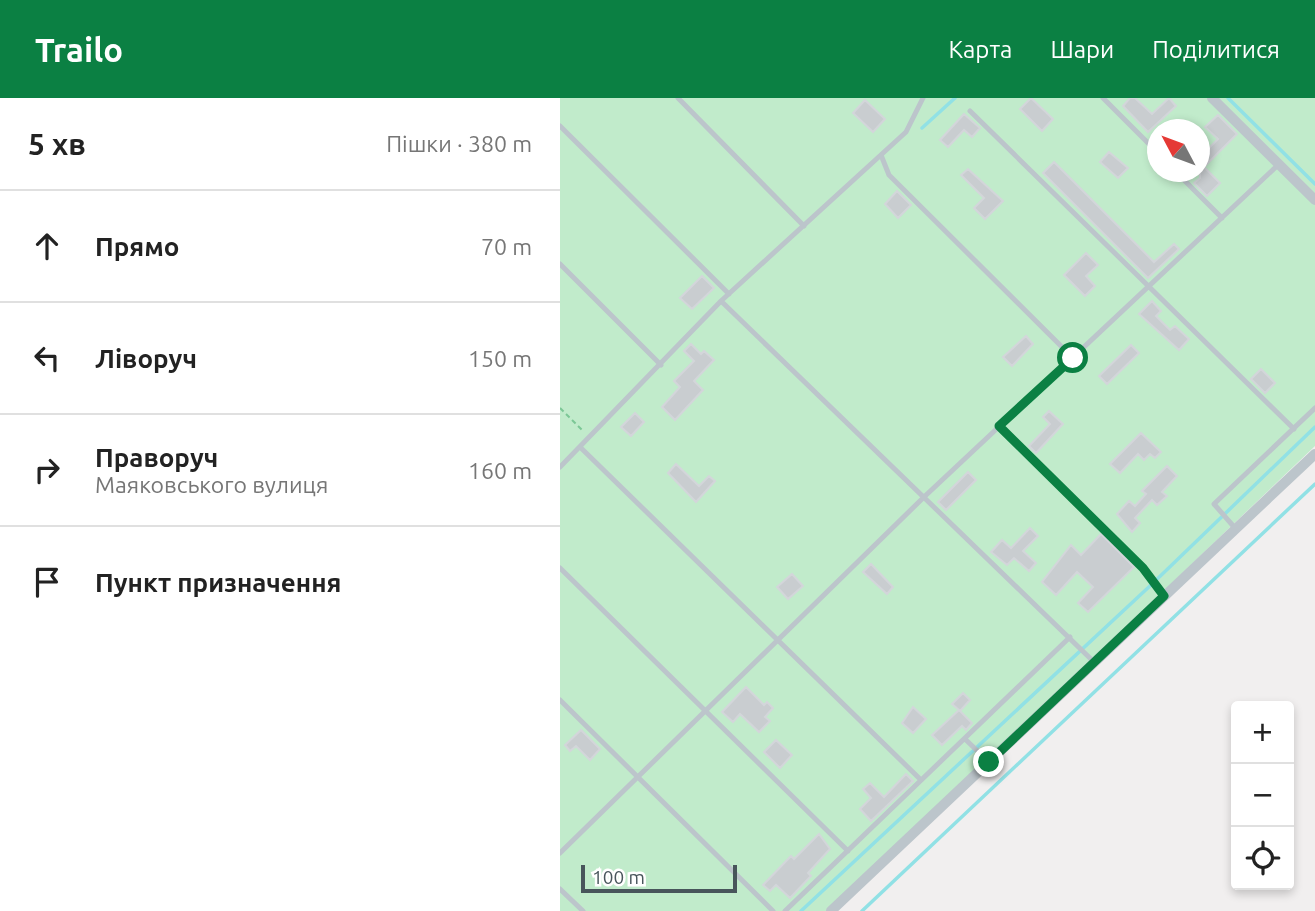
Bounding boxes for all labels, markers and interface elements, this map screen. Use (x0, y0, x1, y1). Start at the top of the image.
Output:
text: Trailo (35, 31, 123, 68)
text: Карта (948, 36, 1012, 63)
text: Шари (1050, 36, 1114, 63)
text: Поділитися (1152, 36, 1280, 63)
north arrow (1147, 119, 1210, 182)
text: 5 хв (28, 127, 86, 161)
text: Пішки · 380 m (386, 131, 532, 156)
icon: ahead (28, 227, 66, 265)
text: Прямо (95, 232, 179, 261)
text: 70 m (481, 234, 532, 259)
icon: left (28, 339, 66, 377)
route start (1057, 342, 1088, 373)
text: Ліворуч (95, 344, 197, 373)
text: 150 m (468, 346, 532, 371)
text: Праворуч (95, 443, 218, 472)
icon: right (28, 451, 66, 489)
text: 160 m (468, 458, 532, 483)
text: Маяковського вулиця (95, 472, 328, 497)
icon: arrive (28, 563, 66, 601)
text: Пункт призначення (95, 568, 341, 597)
map controls (1231, 701, 1294, 890)
button: + (1231, 701, 1294, 764)
route end (973, 746, 1004, 777)
button: − (1231, 764, 1294, 827)
button: locate (1231, 827, 1294, 890)
scale bar (581, 862, 737, 894)
text: 100 m (592, 866, 645, 888)

